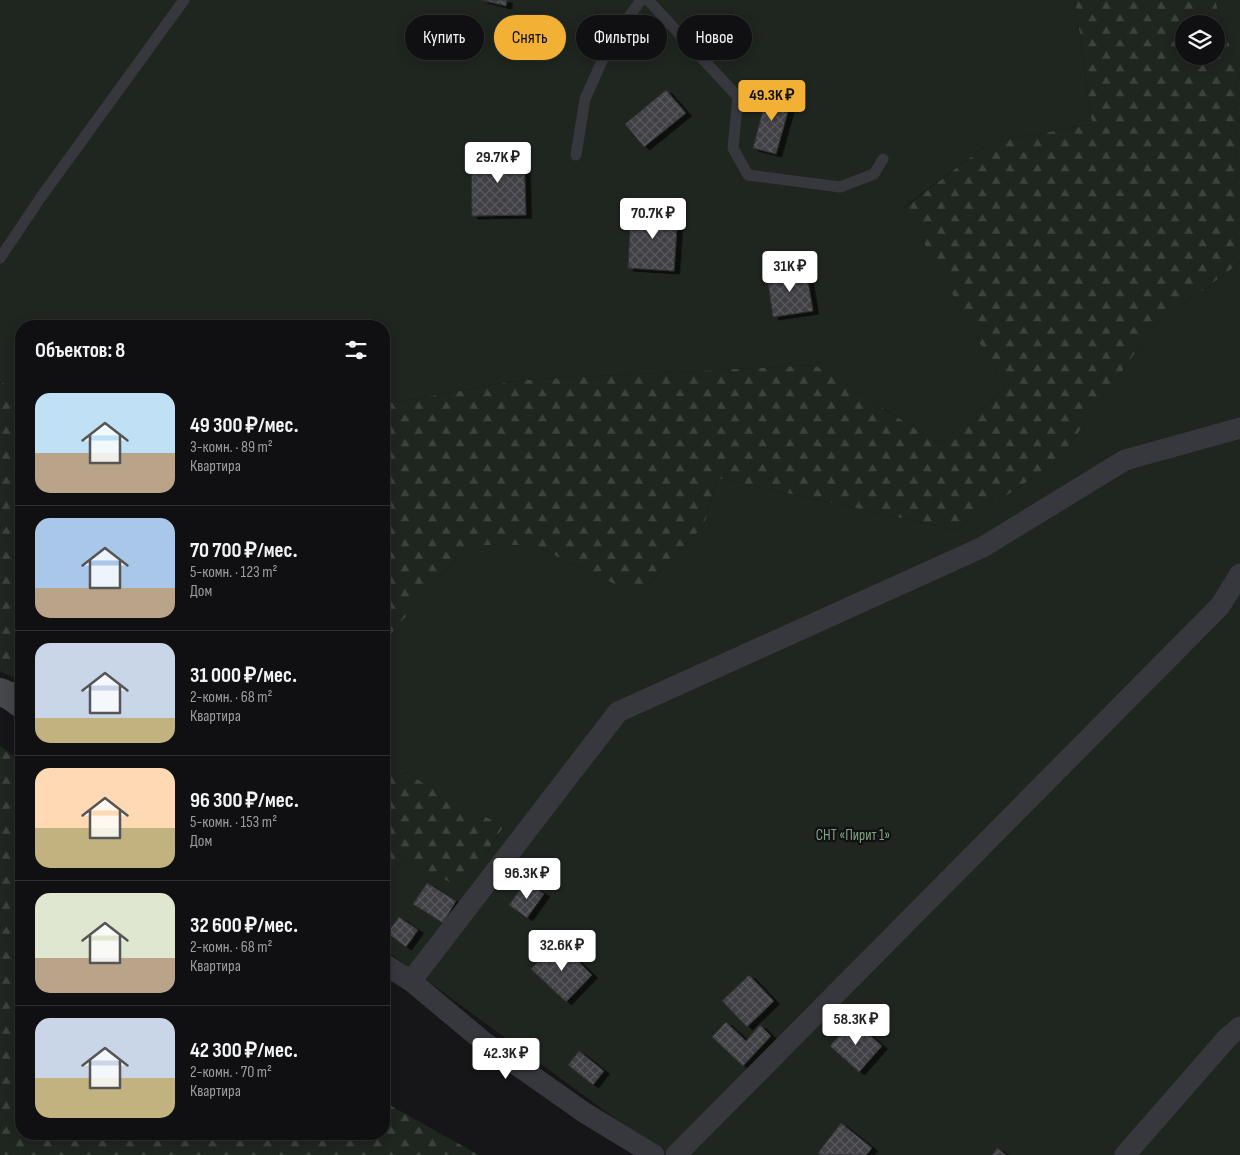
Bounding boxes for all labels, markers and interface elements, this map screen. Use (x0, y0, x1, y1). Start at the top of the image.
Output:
chip: Купить (405, 15, 484, 60)
chip: Снять (494, 15, 566, 60)
chip: Фильтры (576, 15, 667, 60)
chip: Новое (677, 15, 752, 60)
map controls (1175, 15, 1225, 65)
button: layers (1175, 15, 1225, 65)
pin: 49.3K ₽ (726, 80, 818, 122)
text: 49.3K ₽ (749, 86, 795, 105)
pin: 29.7K ₽ (452, 142, 544, 184)
text: 29.7K ₽ (476, 148, 520, 167)
pin: 70.7K ₽ (607, 198, 699, 240)
text: 70.7K ₽ (631, 204, 675, 223)
pin: 31K ₽ (755, 250, 825, 293)
text: 31K ₽ (773, 257, 807, 276)
icon: filters (342, 336, 370, 364)
text: Объектов: 8 (35, 338, 125, 363)
icon: home (75, 413, 135, 473)
text: 49 300 ₽/мес. (190, 413, 299, 438)
text: 3-комн. · 89 m² (190, 438, 273, 457)
text: Квартира (190, 457, 241, 476)
icon: home (75, 538, 135, 598)
text: 70 700 ₽/мес. (190, 538, 298, 563)
text: 5-комн. · 123 m² (190, 563, 278, 582)
text: Дом (190, 582, 212, 601)
icon: home (75, 663, 135, 723)
text: 31 000 ₽/мес. (190, 663, 297, 688)
text: 2-комн. · 68 m² (190, 688, 273, 707)
text: Квартира (190, 707, 241, 726)
icon: home (75, 788, 135, 848)
text: 96 300 ₽/мес. (190, 788, 299, 813)
text: 5-комн. · 153 m² (190, 813, 277, 832)
park label: СНТ «Пирит 1» (816, 826, 890, 845)
text: Дом (190, 832, 212, 851)
pin: 96.3K ₽ (481, 858, 573, 900)
text: 96.3K ₽ (504, 864, 550, 883)
icon: home (75, 913, 135, 973)
text: 32 600 ₽/мес. (190, 913, 298, 938)
pin: 32.6K ₽ (516, 930, 608, 972)
text: 32.6K ₽ (540, 936, 584, 955)
text: 2-комн. · 68 m² (190, 938, 273, 957)
text: Квартира (190, 957, 241, 976)
pin: 58.3K ₽ (810, 1004, 902, 1046)
text: 58.3K ₽ (833, 1010, 879, 1029)
icon: home (75, 1038, 135, 1098)
text: 42 300 ₽/мес. (190, 1038, 298, 1063)
pin: 42.3K ₽ (460, 1038, 552, 1080)
text: 42.3K ₽ (483, 1044, 529, 1063)
text: 2-комн. · 70 m² (190, 1063, 272, 1082)
text: Квартира (190, 1082, 241, 1101)

